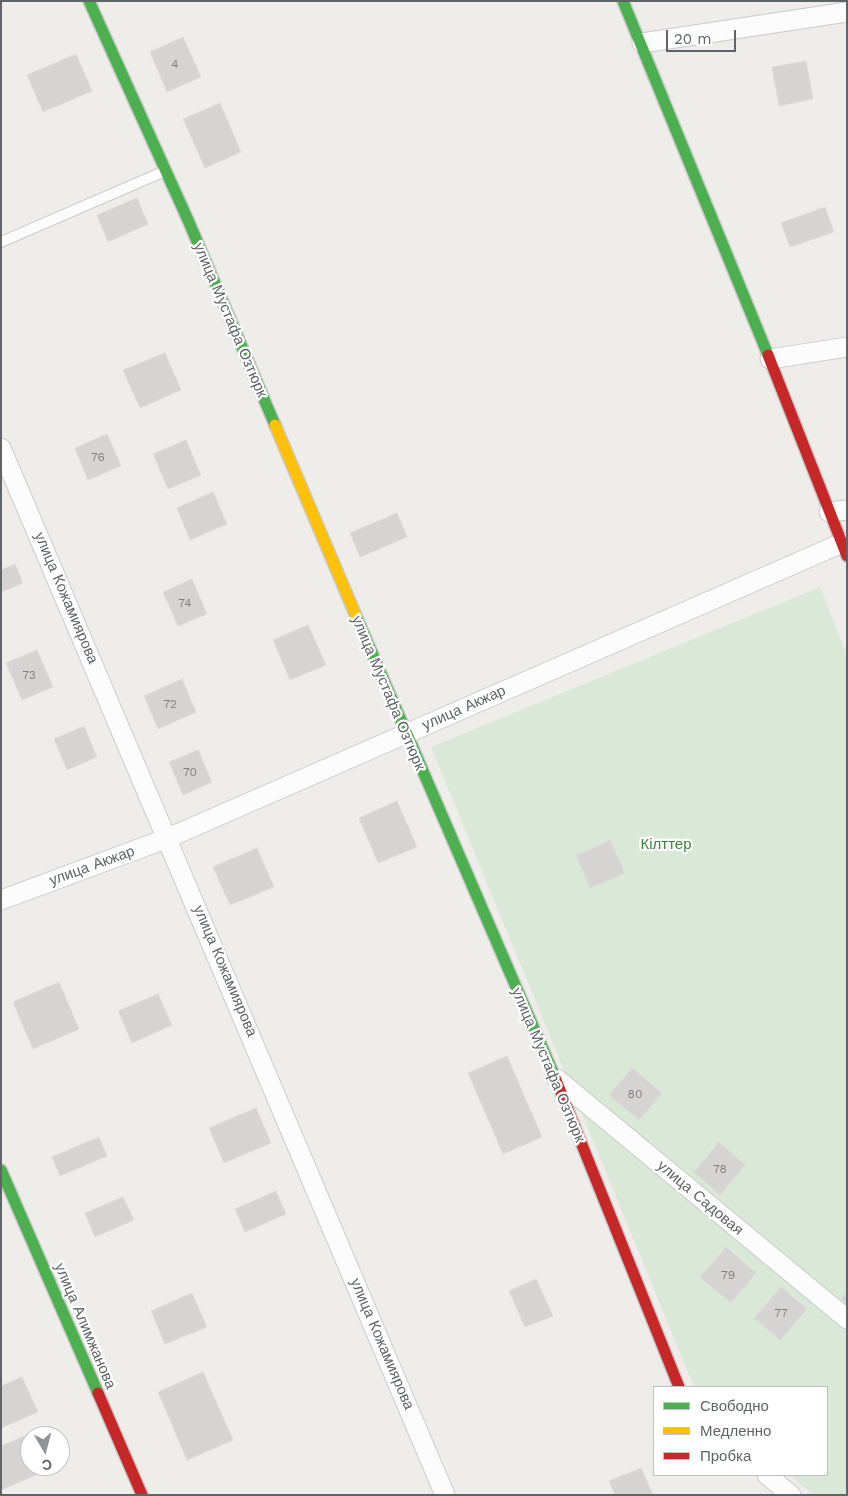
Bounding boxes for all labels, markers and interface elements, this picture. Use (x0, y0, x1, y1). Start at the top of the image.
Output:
scale bar (668, 20, 738, 52)
text: 20 m (674, 30, 712, 48)
house number: 4 (171, 57, 179, 71)
street label: улица Мустафа Озтюрк (189, 240, 271, 400)
house number: 76 (91, 450, 105, 464)
street label: улица Кожамиярова (30, 529, 102, 667)
house number: 74 (178, 596, 192, 610)
street label: улица Мустафа Озтюрк (347, 613, 429, 773)
house number: 73 (22, 668, 36, 682)
street label: улица Акжар (419, 682, 509, 734)
house number: 72 (163, 697, 177, 711)
house number: 70 (183, 765, 197, 779)
park label: Кілттер (640, 836, 692, 854)
street label: улица Акжар (47, 842, 137, 890)
street label: улица Кожамиярова (189, 902, 261, 1040)
street label: улица Мустафа Озтюрк (507, 985, 589, 1145)
house number: 80 (628, 1087, 642, 1101)
street label: улица Садовая (653, 1157, 747, 1239)
house number: 78 (713, 1162, 727, 1176)
street label: улица Алимжанова (50, 1260, 120, 1392)
house number: 79 (721, 1268, 735, 1282)
street label: улица Кожамиярова (346, 1275, 418, 1413)
house number: 77 (774, 1306, 788, 1320)
legend (653, 1386, 828, 1476)
text: Свободно (700, 1397, 769, 1415)
text: Медленно (700, 1422, 771, 1440)
north arrow (20, 1426, 70, 1476)
text: Пробка (700, 1447, 751, 1465)
text: С (41, 1456, 53, 1473)

